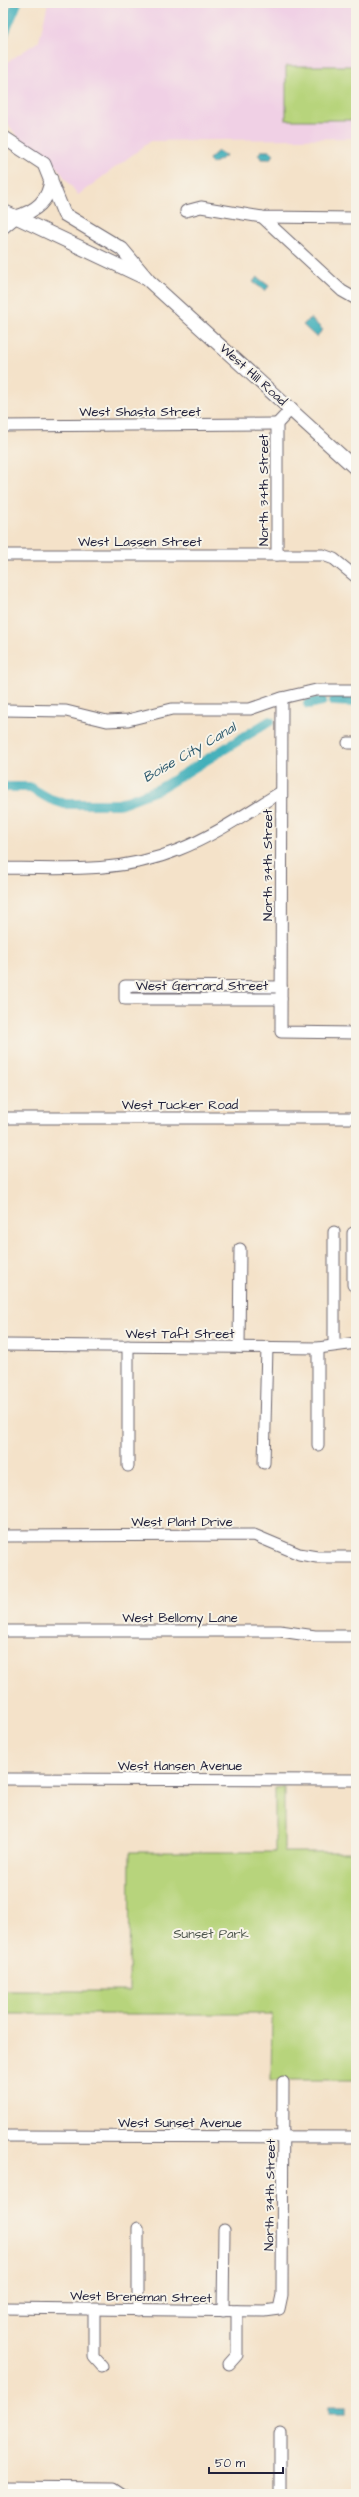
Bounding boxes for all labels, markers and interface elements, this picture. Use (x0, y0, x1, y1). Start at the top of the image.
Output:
street label: West Hill Road (216, 340, 291, 410)
street label: West Shasta Street (79, 403, 201, 421)
street label: North 34th Street (255, 433, 273, 546)
street label: West Lassen Street (78, 533, 203, 551)
water label: Boise City Canal (139, 717, 241, 788)
street label: North 34th Street (259, 808, 277, 921)
street label: West Gerrard Street (136, 977, 269, 995)
street label: West Tucker Road (122, 1096, 239, 1114)
street label: West Taft Street (125, 1325, 235, 1343)
street label: West Plant Drive (131, 1513, 233, 1531)
street label: West Bellomy Lane (122, 1609, 238, 1628)
street label: West Hansen Avenue (118, 1757, 242, 1775)
park label: Sunset Park (173, 1925, 249, 1943)
street label: West Sunset Avenue (118, 2114, 242, 2132)
street label: North 34th Street (260, 2138, 280, 2251)
street label: West Breneman Street (70, 2287, 213, 2307)
scale bar (209, 2449, 283, 2475)
text: 50 m (215, 2455, 246, 2472)

